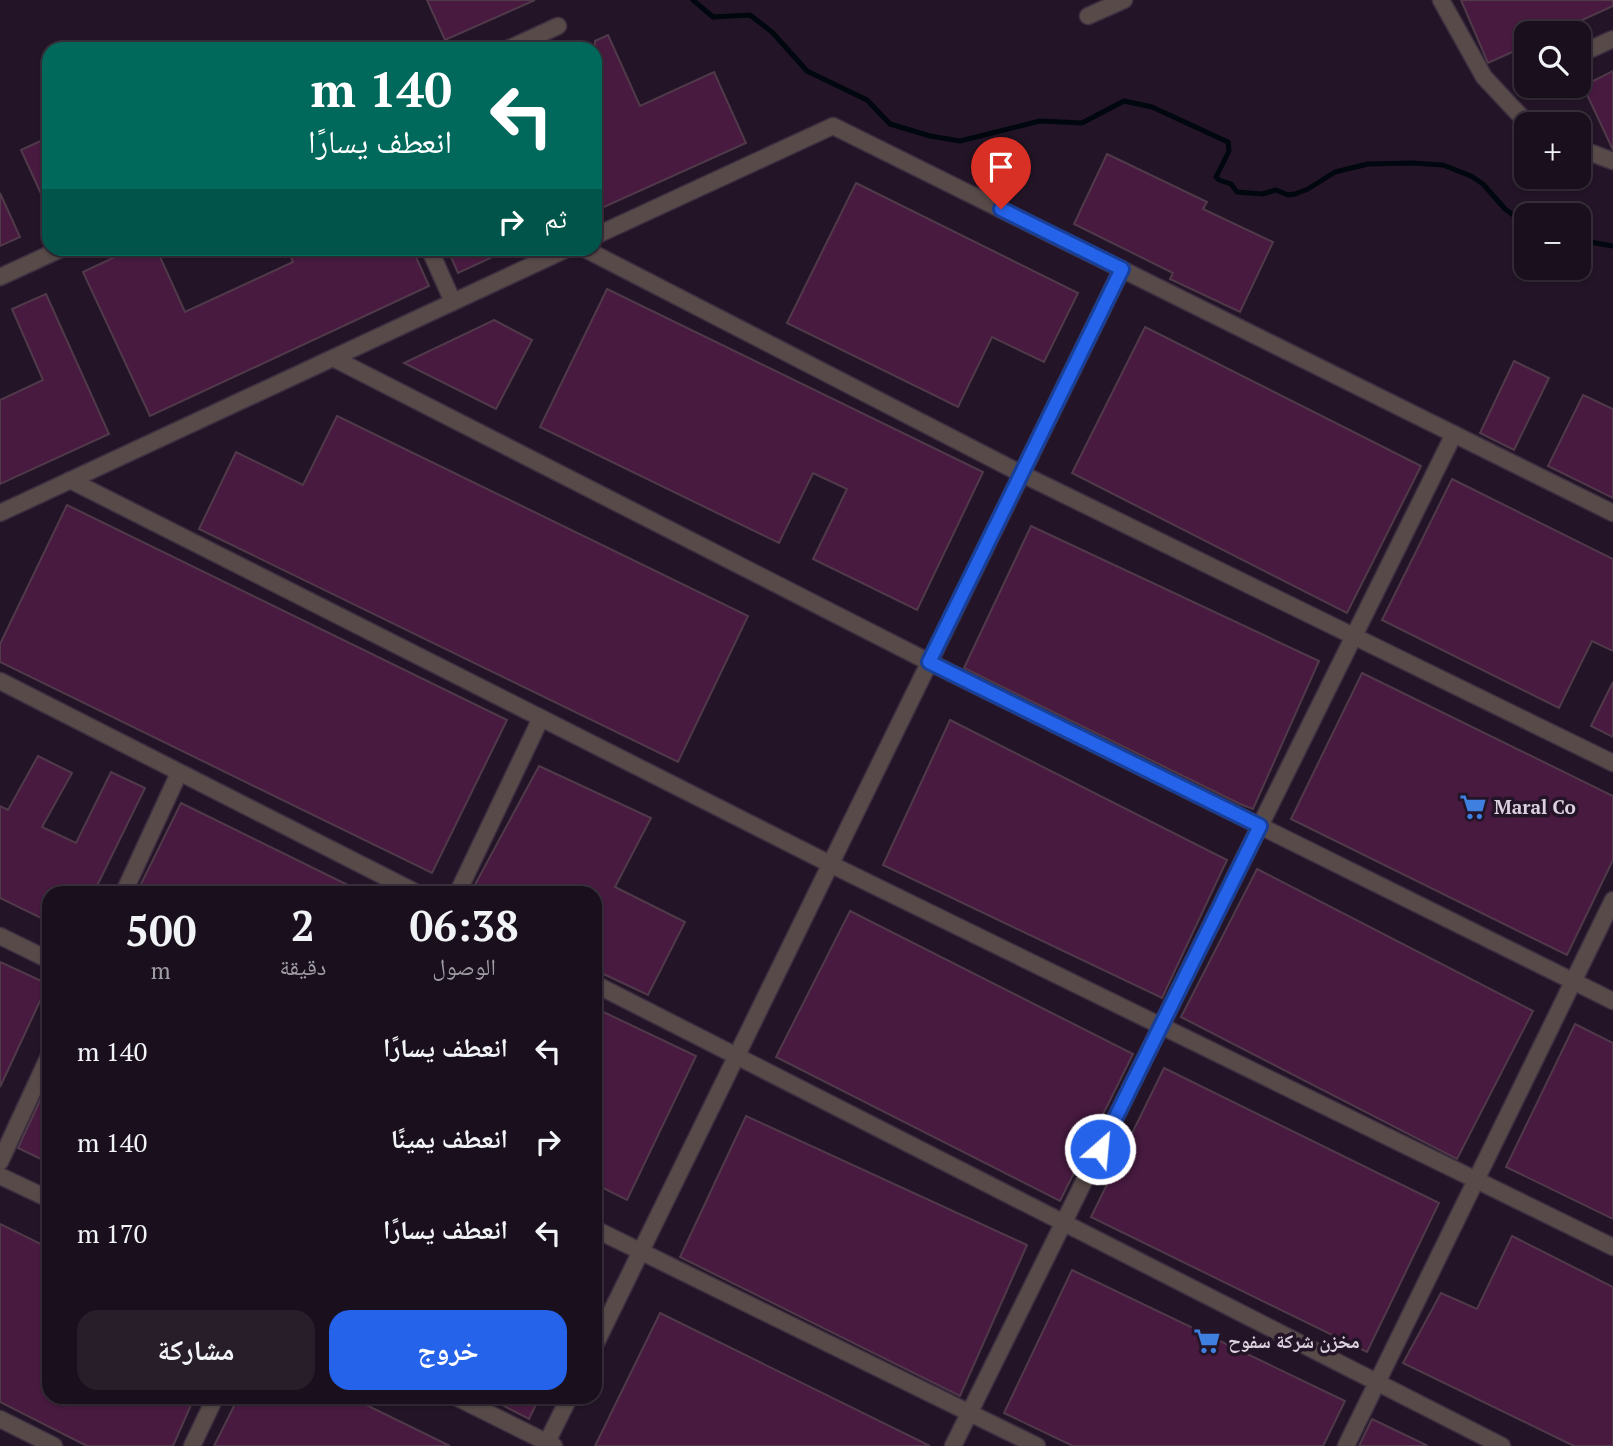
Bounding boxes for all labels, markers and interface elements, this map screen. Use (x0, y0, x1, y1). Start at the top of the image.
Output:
map controls (1514, 21, 1591, 280)
button: search (1514, 21, 1591, 98)
text: 140 m (310, 56, 452, 121)
icon: left (476, 70, 567, 161)
button: + (1514, 112, 1591, 189)
text: انعطف يسارًا (308, 120, 452, 162)
pin (971, 137, 1031, 209)
icon: arrive (982, 148, 1020, 186)
text: ثم (544, 201, 567, 235)
icon: right (492, 203, 530, 241)
button: − (1514, 203, 1591, 280)
supermarket icon: Maral Co (1458, 792, 1488, 822)
place label: Maral Co (1494, 794, 1576, 819)
text: 2 (291, 897, 315, 953)
text: 06:38 (410, 897, 519, 953)
text: 500 (125, 902, 196, 958)
text: دقيقة (280, 951, 326, 982)
text: الوصول (432, 951, 496, 982)
text: m (151, 955, 171, 986)
text: انعطف يسارًا (383, 1030, 508, 1064)
icon: left (529, 1032, 567, 1070)
text: 140 m (77, 1034, 147, 1068)
position arrow (1063, 1112, 1137, 1186)
text: انعطف يمينًا (391, 1121, 508, 1155)
icon: right (529, 1123, 567, 1161)
text: 140 m (77, 1125, 147, 1159)
text: انعطف يسارًا (383, 1212, 508, 1246)
icon: left (529, 1214, 567, 1252)
text: 170 m (77, 1216, 147, 1250)
button: مشاركة (77, 1310, 315, 1390)
button: خروج (329, 1310, 567, 1390)
supermarket icon: مخزن شركة سفوح (1192, 1326, 1222, 1356)
place label: مخزن شركة سفوح (1228, 1328, 1360, 1353)

